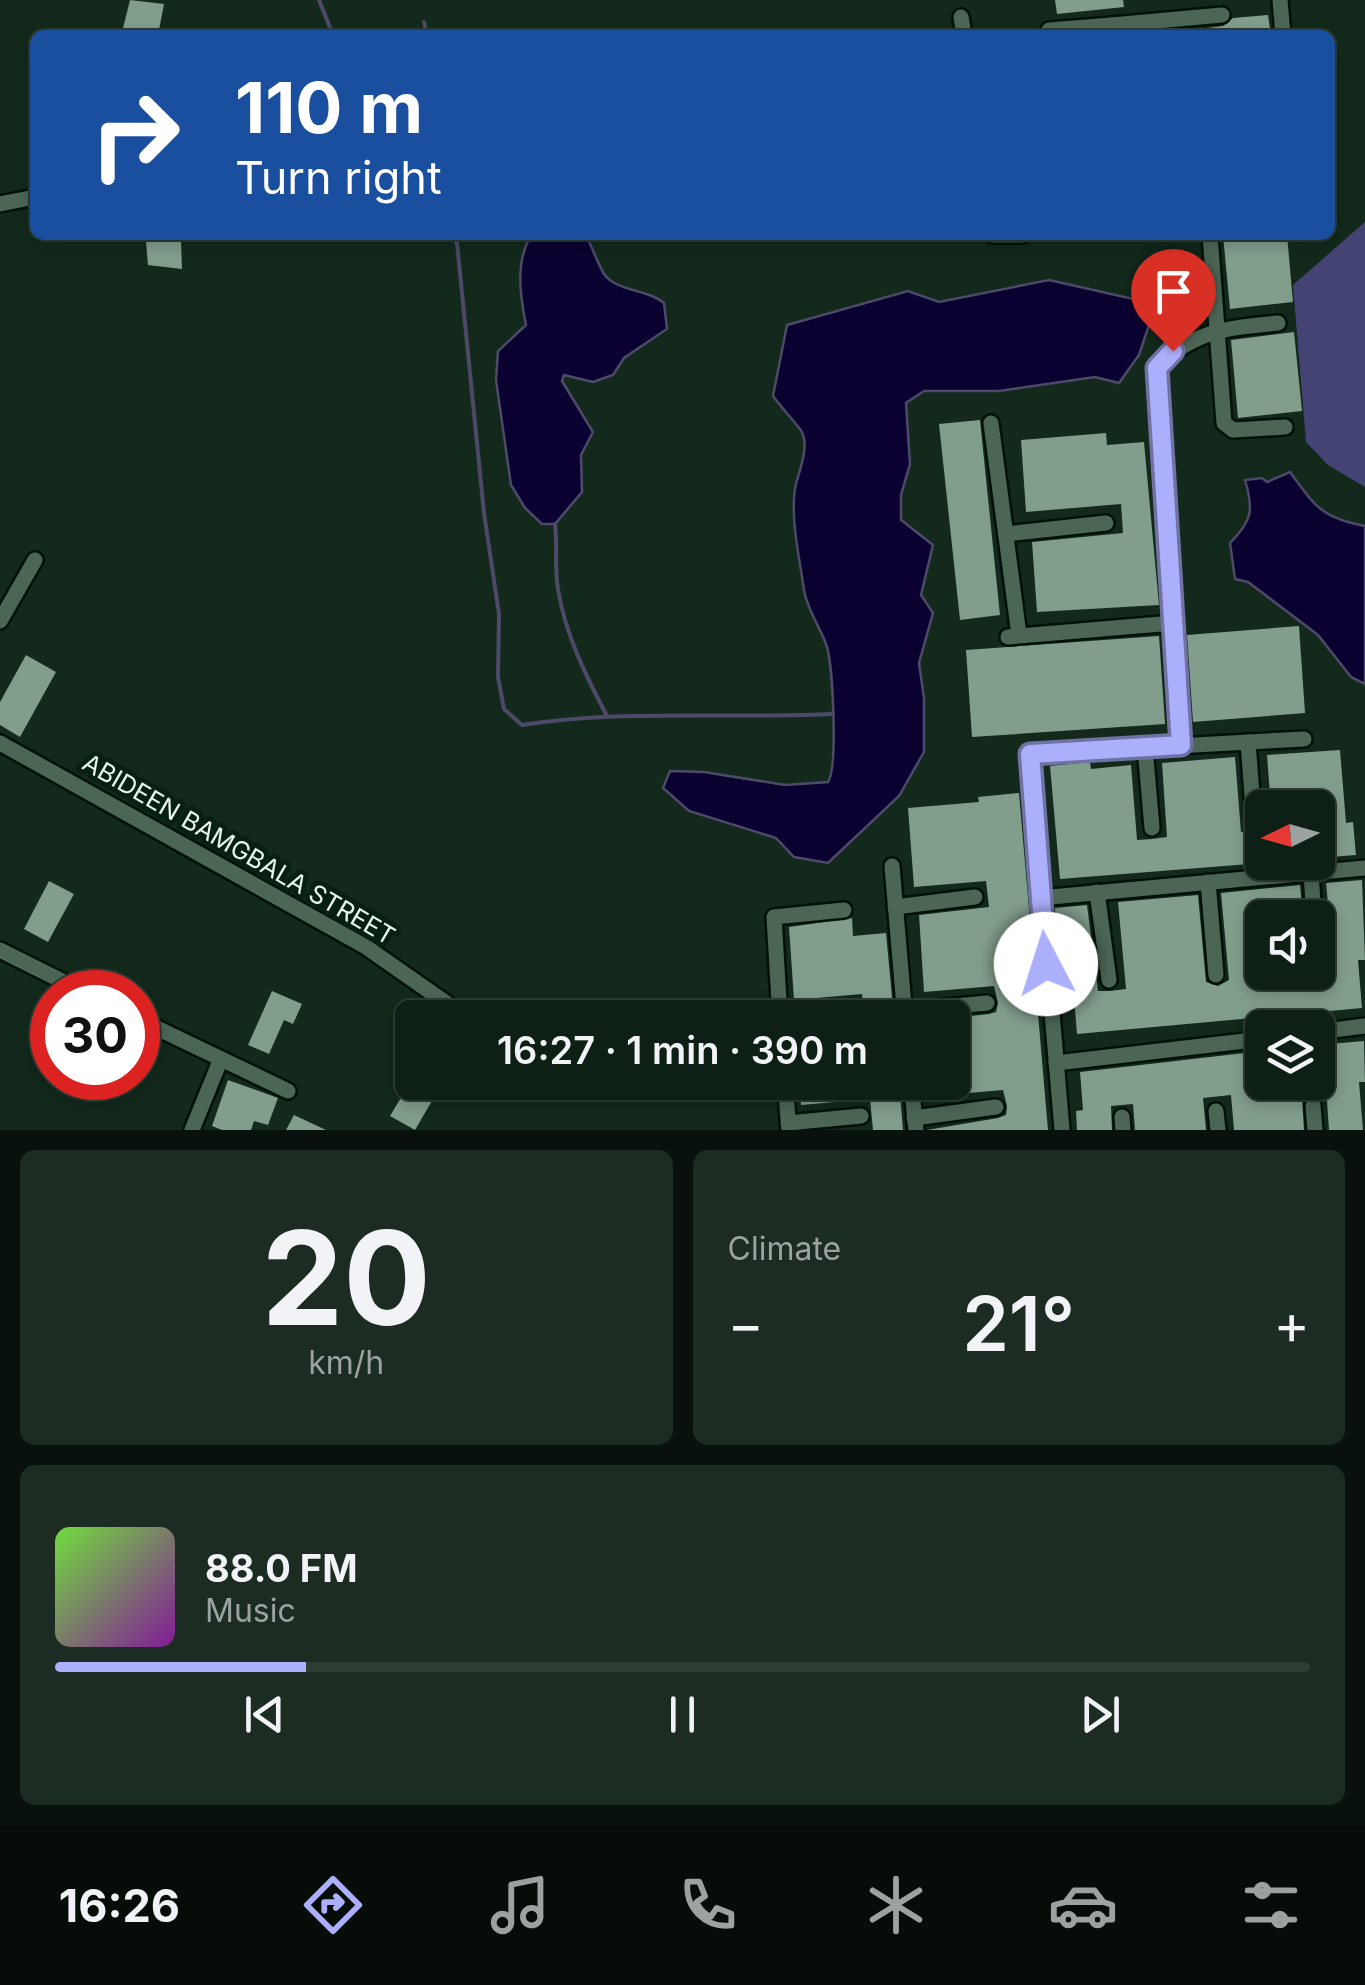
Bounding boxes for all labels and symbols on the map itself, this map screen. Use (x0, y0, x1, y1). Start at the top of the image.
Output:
pin (1131, 249, 1216, 352)
street label: ABIDEEN BAMGBALA STREET (78, 747, 400, 951)
north arrow (1245, 790, 1335, 880)
position arrow (994, 912, 1098, 1016)
speed limit sign: 30 (30, 970, 160, 1100)

